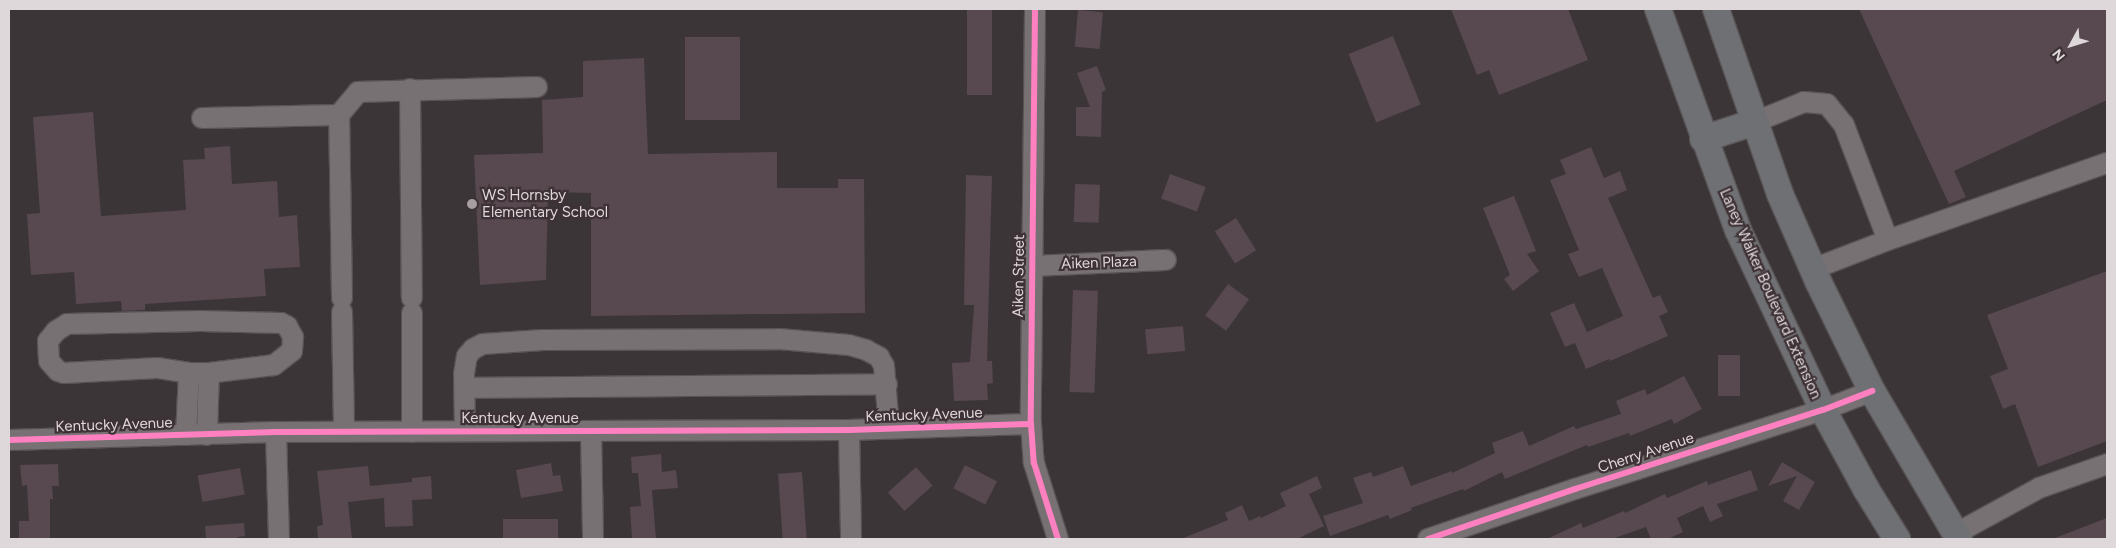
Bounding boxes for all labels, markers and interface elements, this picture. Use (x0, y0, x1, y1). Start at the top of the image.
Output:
north arrow (2046, 20, 2096, 70)
text: N (2049, 45, 2069, 64)
place label: WS Hornsby Elementary School (482, 186, 608, 221)
street label: Laney Walker Boulevard Extension (1715, 186, 1825, 402)
marker: WS Hornsby Elementary School (466, 198, 478, 210)
street label: Aiken Street (1009, 234, 1029, 318)
street label: Aiken Plaza (1061, 253, 1137, 273)
street label: Kentucky Avenue (865, 404, 983, 426)
street label: Kentucky Avenue (461, 410, 579, 428)
street label: Kentucky Avenue (55, 414, 173, 436)
street label: Cherry Avenue (1596, 429, 1696, 477)

